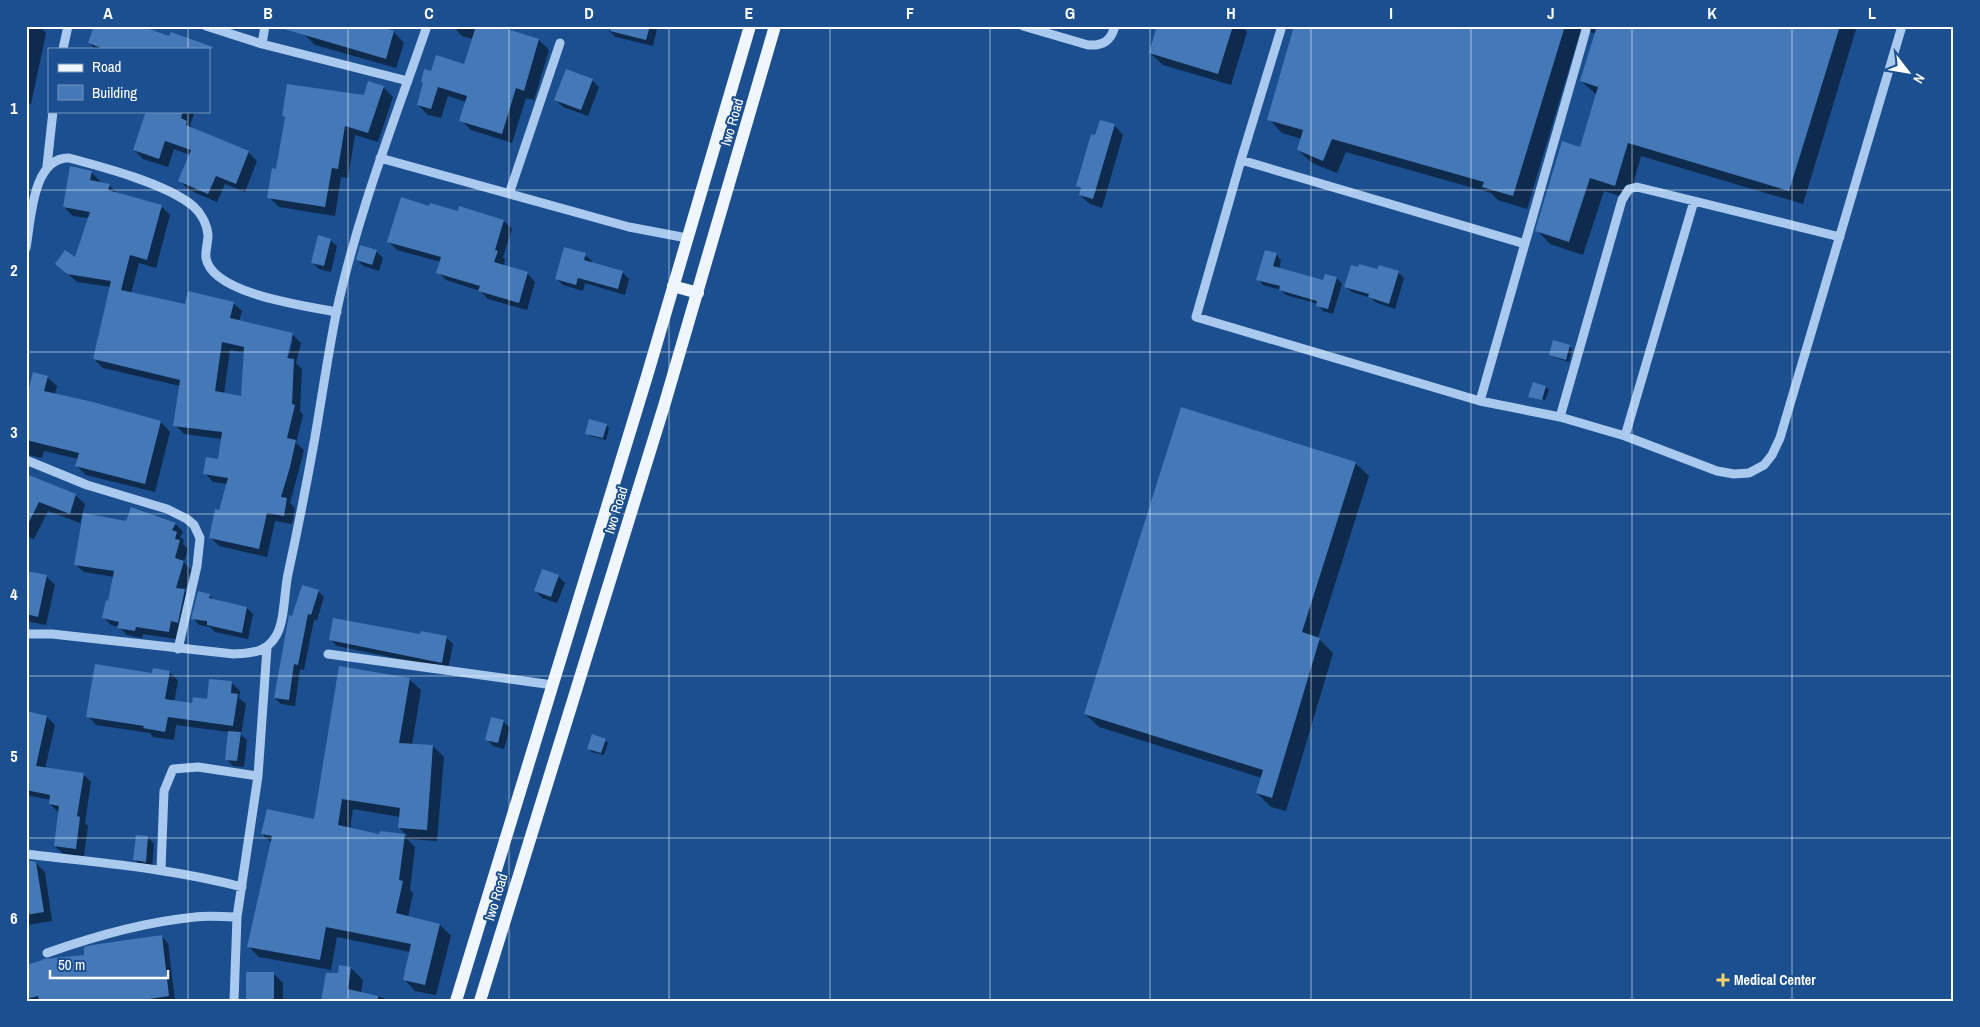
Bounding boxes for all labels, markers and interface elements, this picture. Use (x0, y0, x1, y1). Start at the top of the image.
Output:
text: A (103, 2, 113, 24)
text: B (263, 2, 273, 24)
text: C (424, 2, 434, 24)
text: D (584, 2, 594, 24)
text: E (745, 2, 754, 24)
text: F (906, 2, 914, 24)
text: G (1065, 2, 1075, 24)
text: H (1226, 2, 1236, 24)
text: I (1389, 2, 1393, 24)
text: J (1547, 2, 1555, 24)
text: K (1707, 2, 1717, 24)
text: L (1868, 2, 1876, 24)
legend (48, 48, 210, 112)
north arrow (1882, 48, 1932, 98)
text: Road (92, 56, 121, 77)
text: N (1909, 71, 1929, 87)
text: Building (92, 82, 137, 103)
street label: Iwo Road (717, 96, 747, 148)
text: 1 (10, 97, 18, 119)
text: 2 (10, 259, 18, 281)
text: 3 (10, 421, 18, 443)
street label: Iwo Road (600, 484, 632, 536)
text: 4 (10, 583, 18, 605)
text: 5 (10, 745, 18, 767)
street label: Iwo Road (480, 871, 512, 923)
text: 6 (10, 907, 18, 929)
scale bar (50, 947, 168, 979)
text: 50 m (58, 954, 85, 975)
place label: Medical Center (1734, 971, 1816, 989)
marker: Medical Center (1716, 973, 1730, 987)

